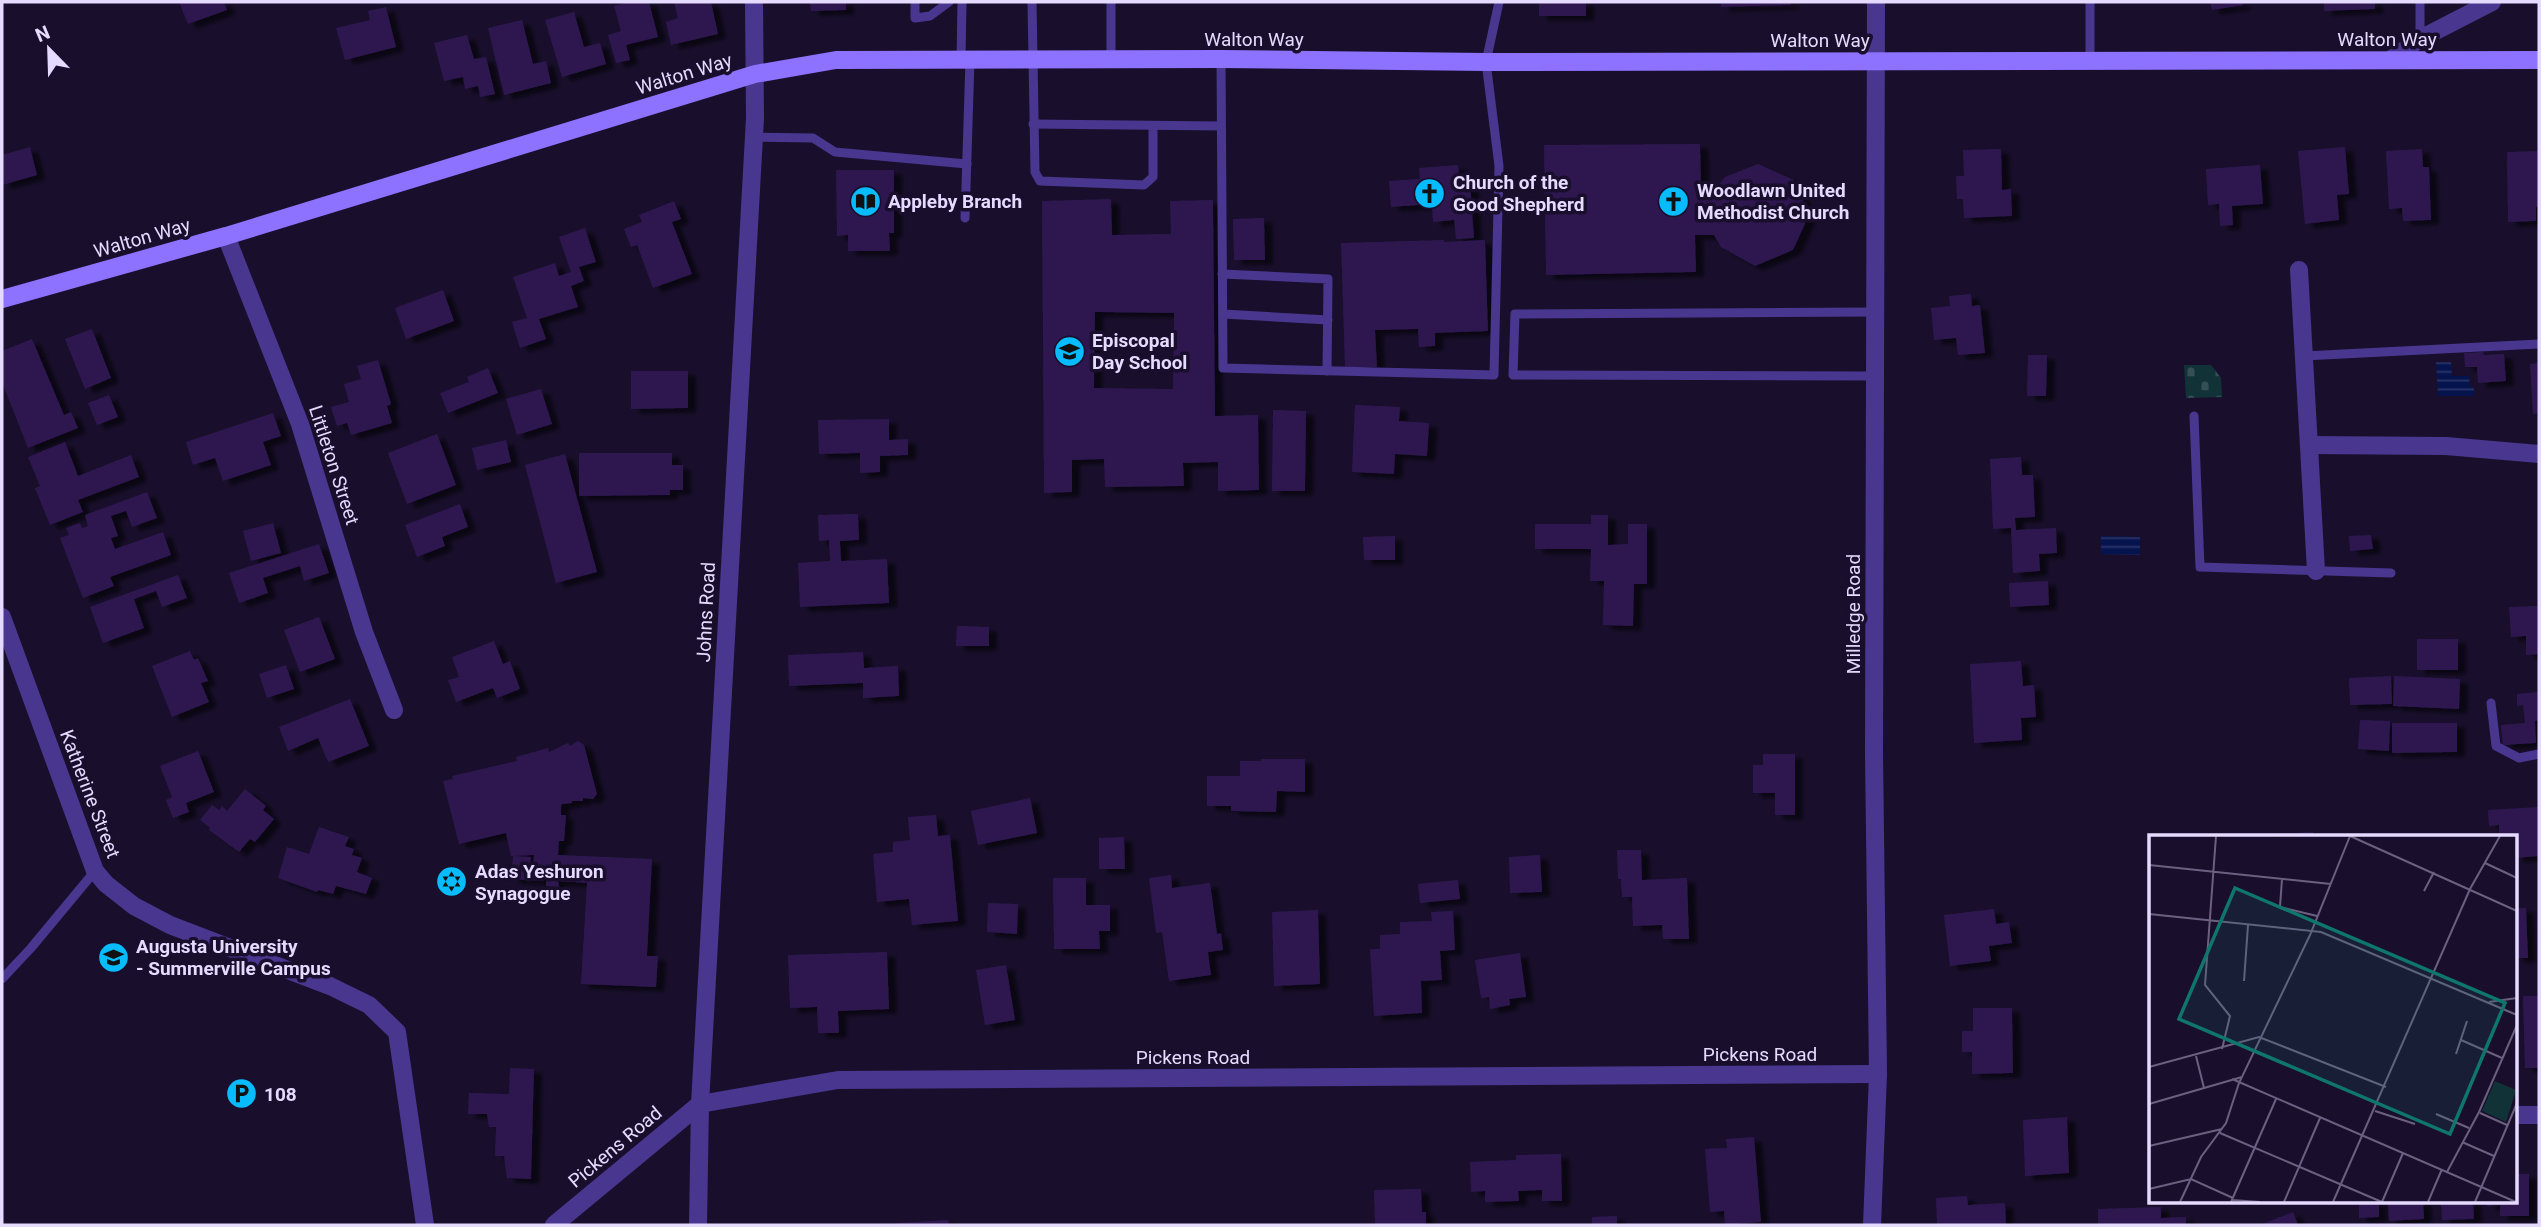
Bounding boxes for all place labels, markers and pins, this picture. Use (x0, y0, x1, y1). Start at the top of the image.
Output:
place label: Church of the Good Shepherd (1453, 171, 1585, 216)
church icon: Church of the Good Shepherd (1413, 176, 1447, 210)
place label: Woodlawn United Methodist Church (1697, 179, 1849, 224)
library icon: Appleby Branch (848, 184, 882, 218)
church icon: Woodlawn United Methodist Church (1657, 184, 1691, 218)
place label: Appleby Branch (888, 190, 1022, 213)
place label: Episcopal Day School (1092, 329, 1187, 374)
school or university icon: Episcopal Day School (1052, 334, 1086, 368)
place label: Adas Yeshuron Synagogue (475, 860, 604, 905)
synagogue icon: Adas Yeshuron Synagogue (435, 865, 469, 899)
place label: Augusta University - Summerville Campus (136, 935, 331, 980)
school or university icon: Augusta University - Summerville Campus (96, 940, 130, 974)
parking icon: 108 (224, 1077, 258, 1111)
place label: 108 (264, 1083, 297, 1106)

